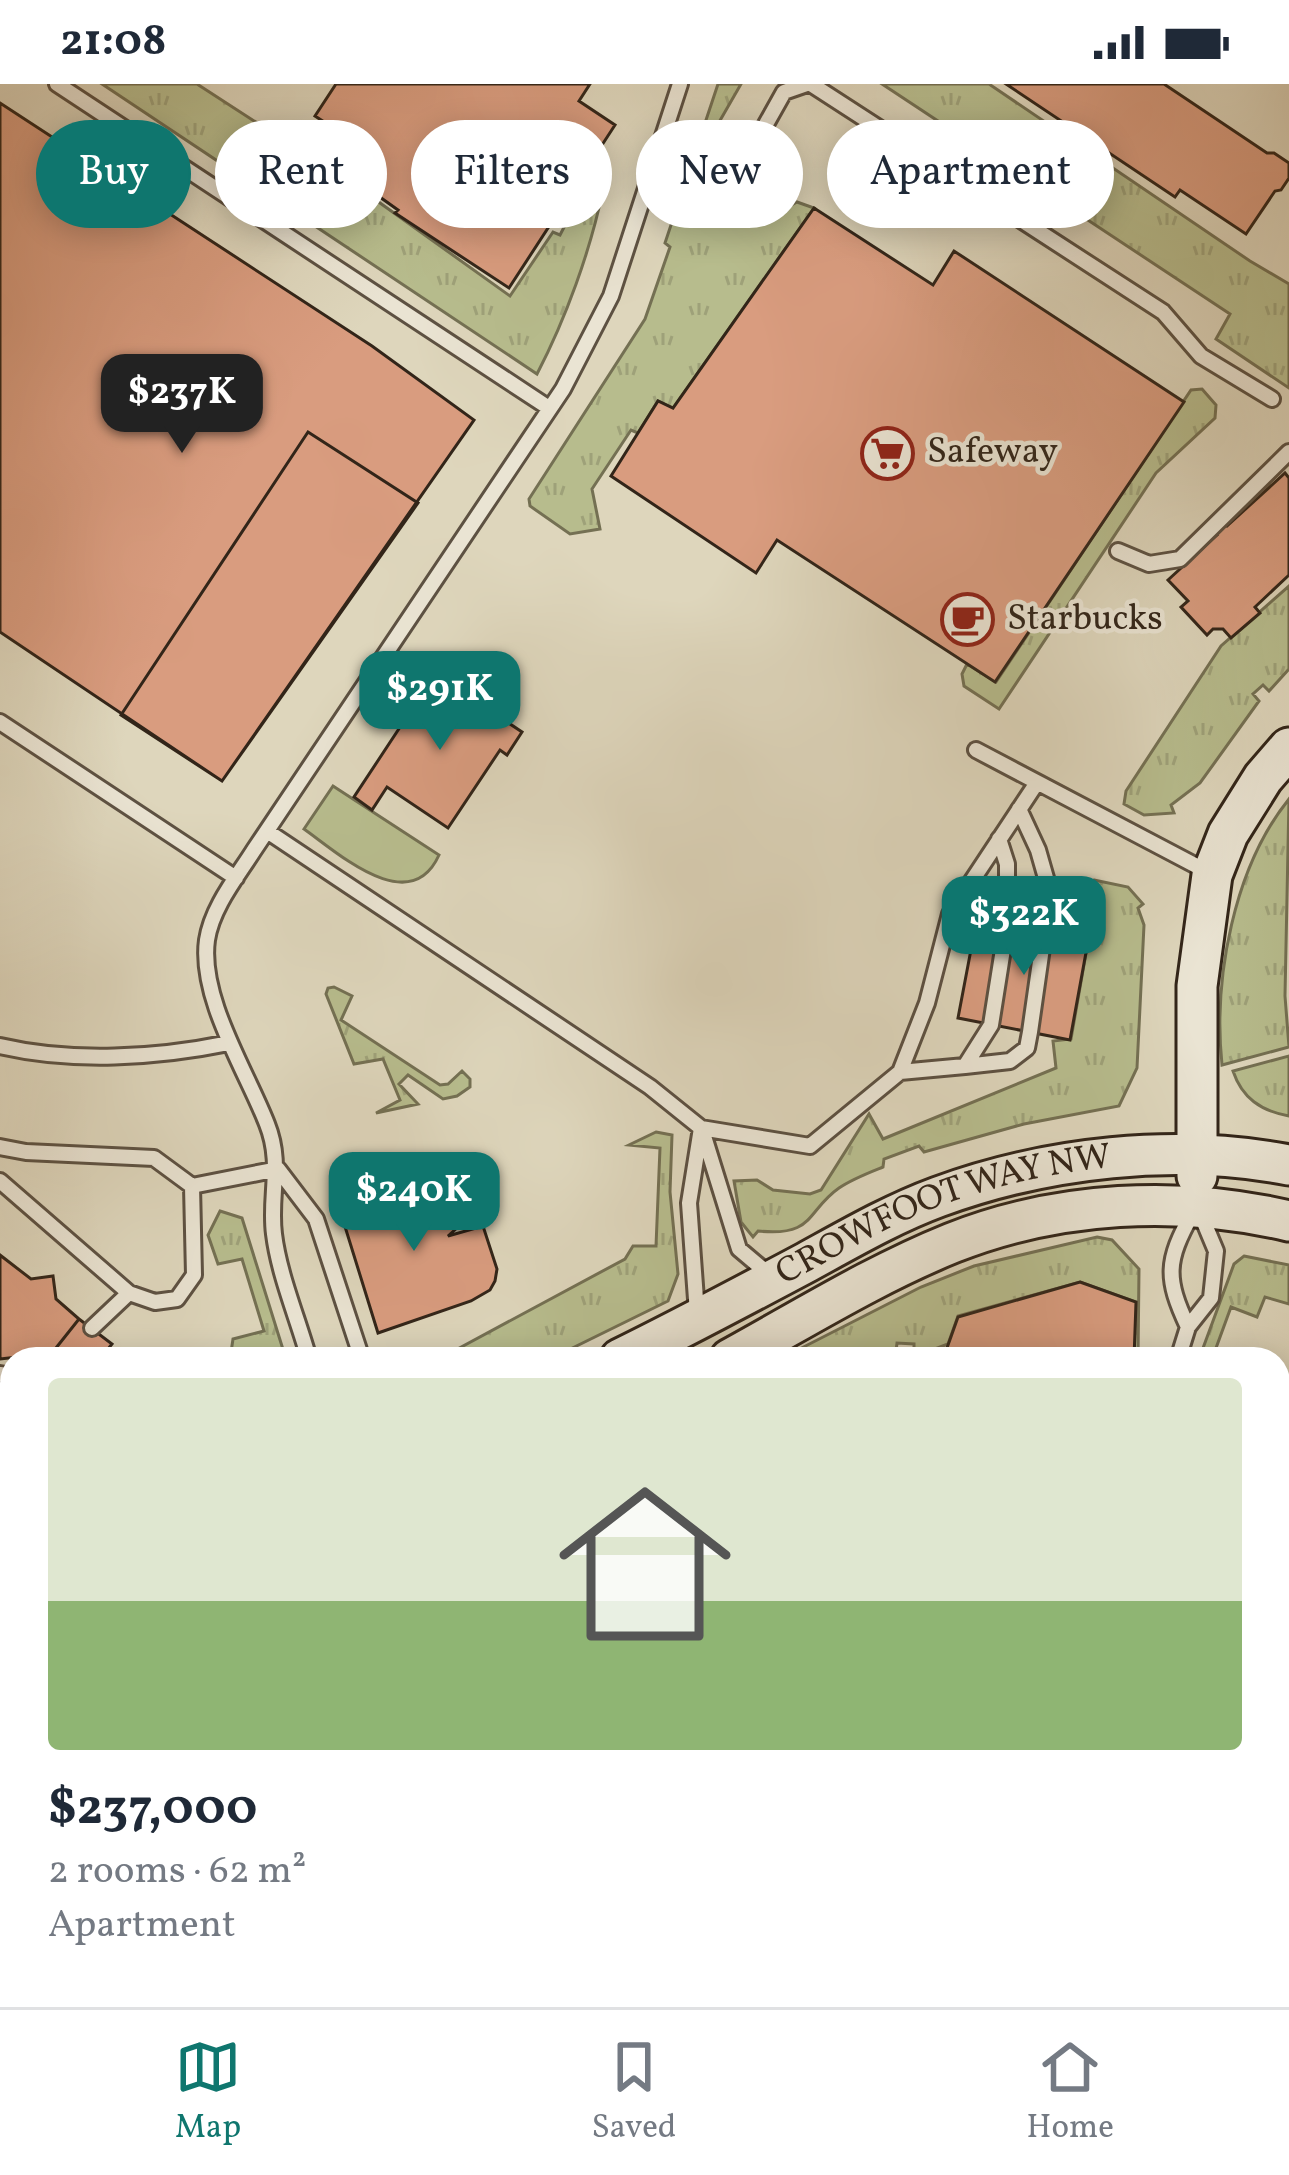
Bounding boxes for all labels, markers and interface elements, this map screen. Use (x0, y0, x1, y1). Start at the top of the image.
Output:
text: 21:08 (60, 11, 167, 74)
chip: Buy (36, 120, 191, 228)
chip: Rent (215, 120, 387, 228)
chip: Filters (411, 120, 612, 228)
chip: New (636, 120, 803, 228)
chip: Apartment (827, 120, 1114, 228)
pin: $237K (98, 354, 266, 456)
text: $237K (128, 366, 236, 420)
supermarket icon: Safeway (860, 425, 916, 481)
place label: Safeway (927, 428, 1058, 478)
cafe icon: Starbucks (940, 592, 996, 648)
place label: Starbucks (1007, 595, 1163, 645)
pin: $291K (356, 651, 524, 753)
text: $291K (386, 663, 494, 717)
pin: $322K (940, 876, 1108, 978)
text: $322K (969, 888, 1079, 942)
street label: CROWFOOT WAY NW (768, 1133, 1114, 1299)
pin: $240K (330, 1152, 498, 1254)
text: $240K (356, 1164, 472, 1218)
icon: home (537, 1456, 753, 1672)
text: $237,000 (48, 1774, 258, 1845)
text: 2 rooms · 62 m² (48, 1845, 306, 1899)
text: Apartment (48, 1899, 236, 1953)
tab: Map (175, 2034, 241, 2152)
tab: Saved (591, 2034, 676, 2152)
tab: Home (1027, 2034, 1114, 2152)

